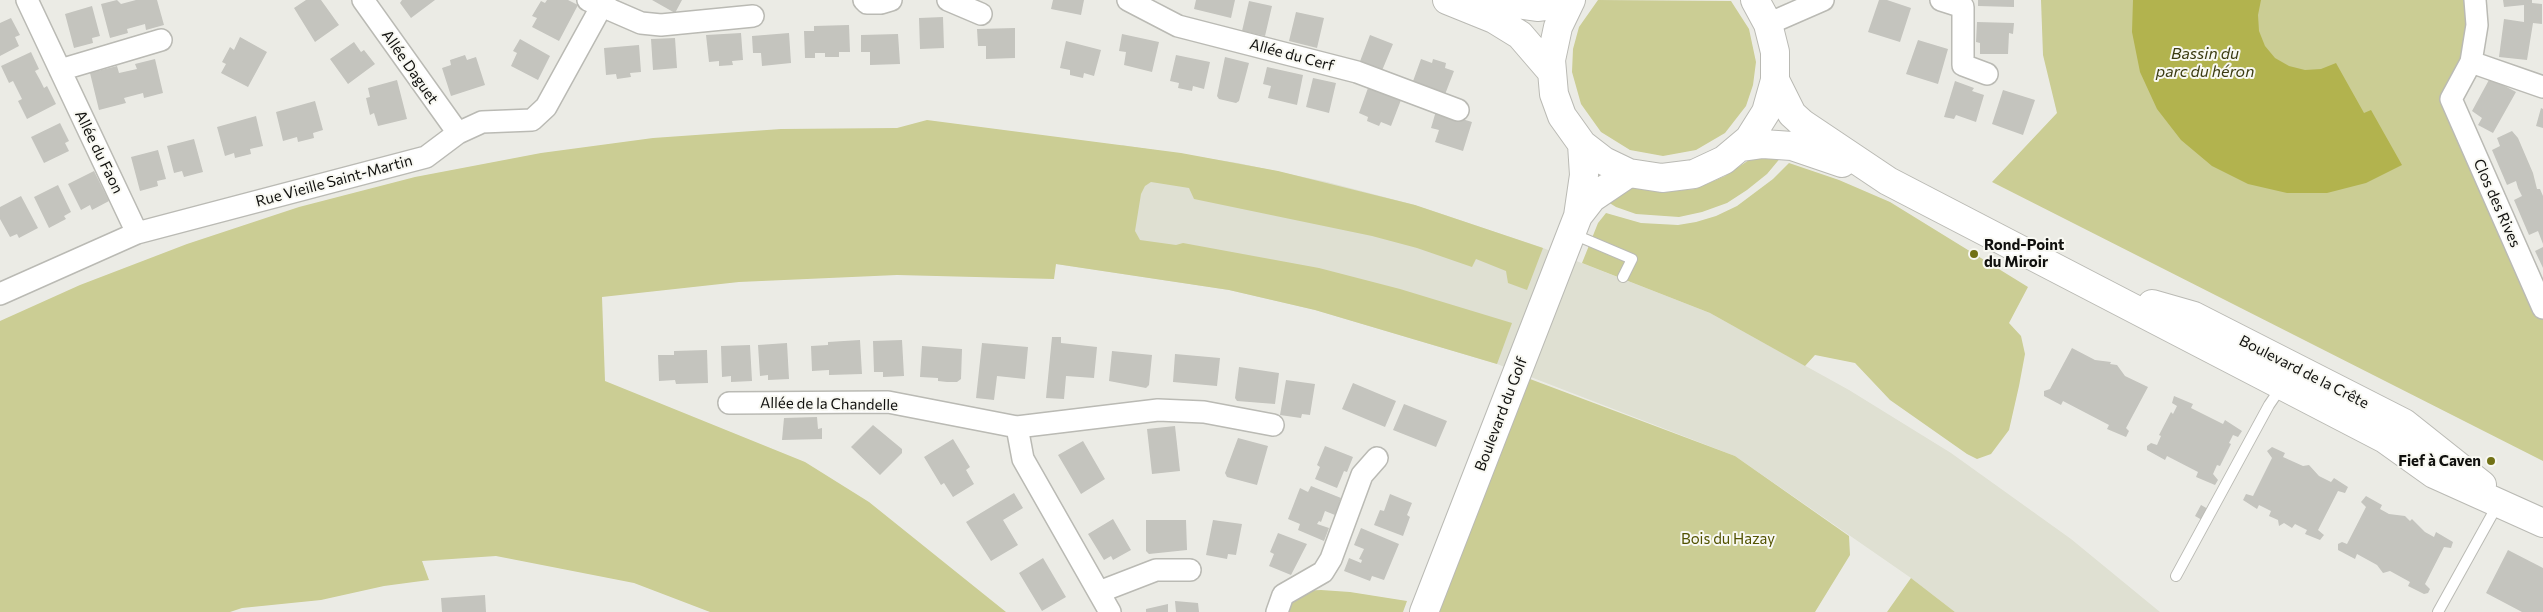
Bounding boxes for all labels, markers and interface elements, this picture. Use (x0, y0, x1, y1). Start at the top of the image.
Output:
street label: Allée Daguet (378, 27, 442, 107)
street label: Allée du Cerf (1248, 35, 1336, 75)
water label: Bassin du parc du héron (2156, 44, 2254, 82)
street label: Allée du Faon (71, 107, 127, 197)
street label: Rue Vieille Saint-Martin (254, 151, 414, 211)
street label: Clos des Rives (2469, 156, 2525, 250)
place label: Rond-Point du Miroir (1984, 236, 2064, 271)
marker: Rond-Point du Miroir (1968, 248, 1980, 260)
street label: Boulevard de la Crête (2236, 332, 2372, 412)
street label: Boulevard du Golf (1471, 354, 1531, 474)
street label: Allée de la Chandelle (760, 394, 898, 414)
place label: Fief à Caven (2398, 452, 2481, 470)
marker: Fief à Caven (2485, 455, 2497, 467)
park label: Bois du Hazay (1681, 530, 1775, 548)

